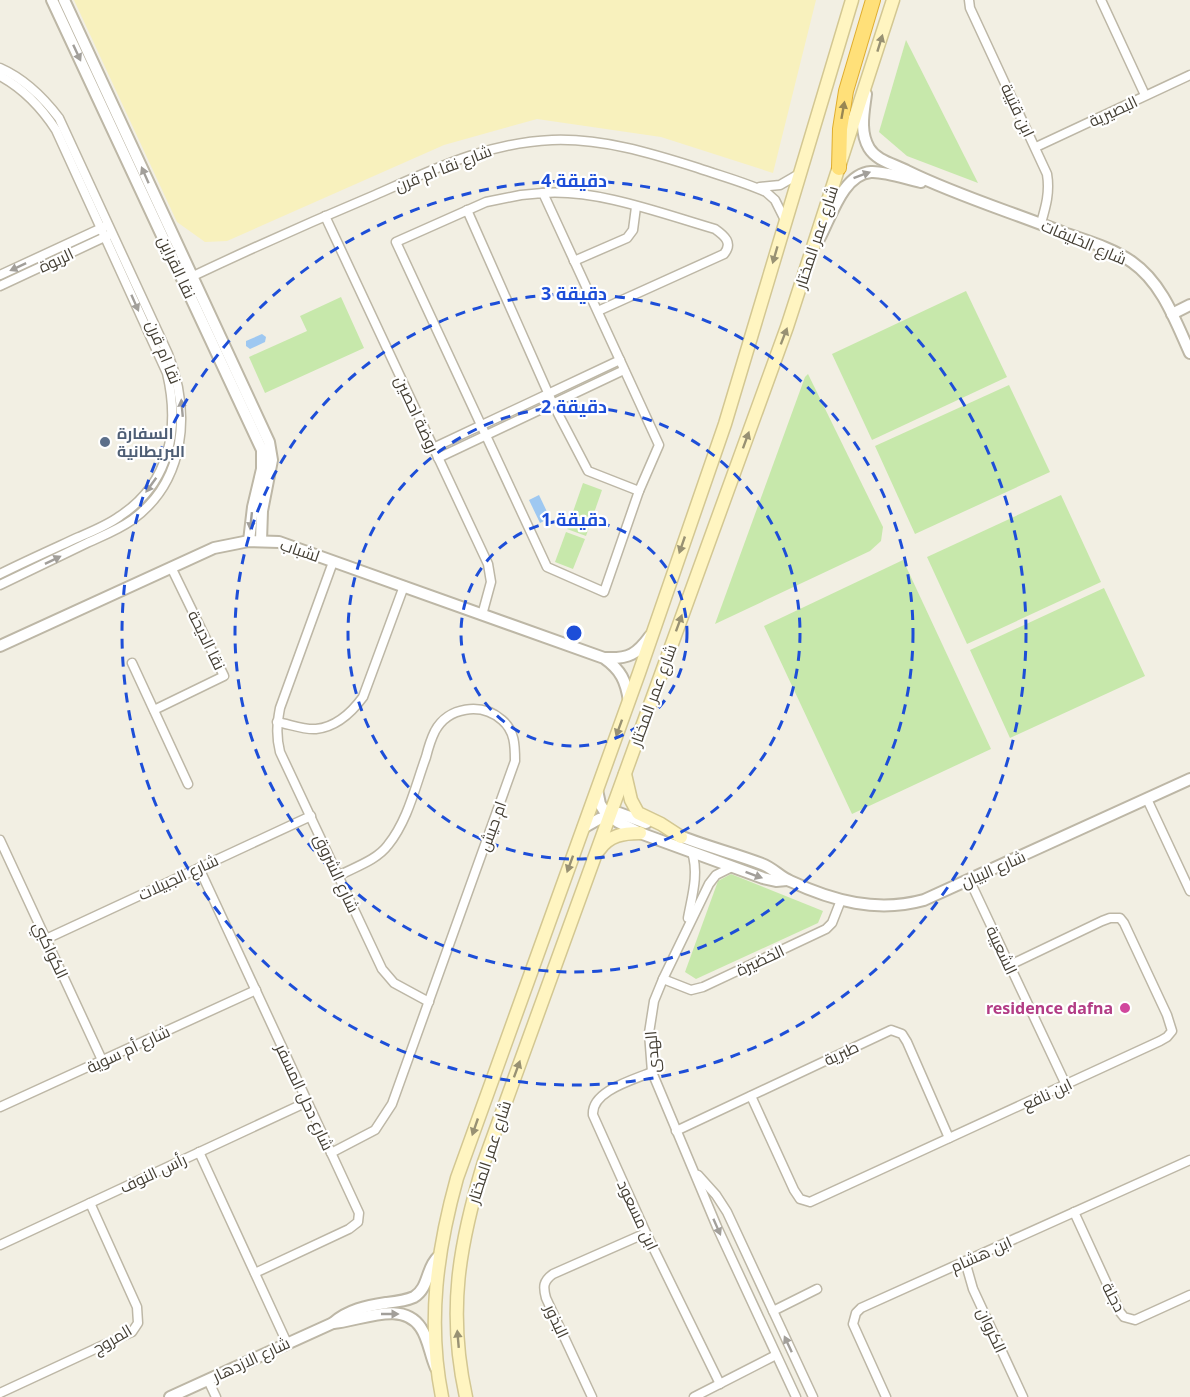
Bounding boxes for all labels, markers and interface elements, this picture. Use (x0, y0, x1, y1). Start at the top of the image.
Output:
one-way arrow (876, 34, 885, 52)
one-way arrow (72, 45, 82, 63)
street label: ابن قتيبة (996, 80, 1040, 140)
street label: البصيرية (1085, 90, 1141, 132)
one-way arrow (839, 100, 848, 119)
street label: شارع نقا ام قرن (391, 139, 495, 198)
one-way arrow (140, 166, 149, 184)
text: 4 دقيقة (541, 168, 607, 192)
one-way arrow (853, 170, 871, 180)
street label: شارع عمر المختار (789, 183, 844, 293)
street label: شارع الخليفات (1038, 214, 1130, 271)
street label: نقا القراين (153, 232, 201, 302)
street label: الربوة (35, 242, 77, 278)
one-way arrow (770, 246, 779, 264)
one-way arrow (9, 262, 26, 271)
text: 3 دقيقة (541, 281, 607, 305)
one-way arrow (130, 294, 139, 311)
street label: نقا ام قرن (140, 317, 187, 388)
one-way arrow (779, 327, 789, 345)
street label: روضة احصين (390, 372, 444, 456)
text: 2 دقيقة (541, 394, 607, 418)
one-way arrow (177, 399, 187, 418)
place label: السفارة البريطانية (117, 422, 185, 462)
one-way arrow (741, 431, 751, 449)
marker: السفارة البريطانية (98, 435, 112, 449)
one-way arrow (145, 478, 157, 493)
text: 1 دقيقة (541, 507, 607, 531)
one-way arrow (246, 511, 256, 530)
street label: لشباب (277, 533, 323, 567)
one-way arrow (677, 536, 687, 554)
one-way arrow (44, 555, 61, 564)
street label: نقا الديحة (183, 607, 231, 673)
one-way arrow (675, 614, 685, 632)
centre of rings (564, 623, 584, 643)
street label: شارع عمر المختار (624, 641, 683, 750)
one-way arrow (614, 719, 624, 737)
street label: ام حيش (473, 798, 512, 855)
street label: شارع الشروق (308, 830, 365, 916)
street label: شارع البيان (957, 845, 1029, 894)
street label: شارع الجبيلات (134, 849, 222, 906)
one-way arrow (564, 856, 574, 874)
one-way arrow (745, 870, 763, 880)
street label: الكواكبي (26, 918, 74, 983)
street label: الشعيبة (981, 922, 1023, 978)
street label: الخضيرة (732, 939, 788, 981)
place label: residence dafna (986, 997, 1113, 1019)
marker: residence dafna (1118, 1001, 1132, 1015)
street label: شارع أم سوية (83, 1020, 174, 1079)
street label: الهدى (639, 1030, 665, 1074)
street label: طبرية (820, 1035, 862, 1071)
street label: شارع دحل المسفر (269, 1039, 339, 1154)
one-way arrow (513, 1060, 523, 1078)
street label: ابن نافع (1018, 1073, 1076, 1116)
street label: شارع عمر المختار (462, 1098, 517, 1208)
one-way arrow (470, 1118, 479, 1136)
street label: رأس النوف (116, 1148, 190, 1198)
street label: ابن مسعود (612, 1176, 664, 1254)
one-way arrow (713, 1218, 723, 1236)
street label: ابن هشام (947, 1231, 1016, 1278)
street label: دجلة (1097, 1278, 1131, 1316)
street label: البذور (539, 1300, 574, 1341)
street label: الكروان (972, 1304, 1012, 1356)
one-way arrow (381, 1309, 400, 1319)
street label: المروج (88, 1319, 136, 1360)
one-way arrow (453, 1330, 463, 1349)
street label: شارع الازدهار (208, 1331, 294, 1388)
one-way arrow (784, 1335, 793, 1352)

